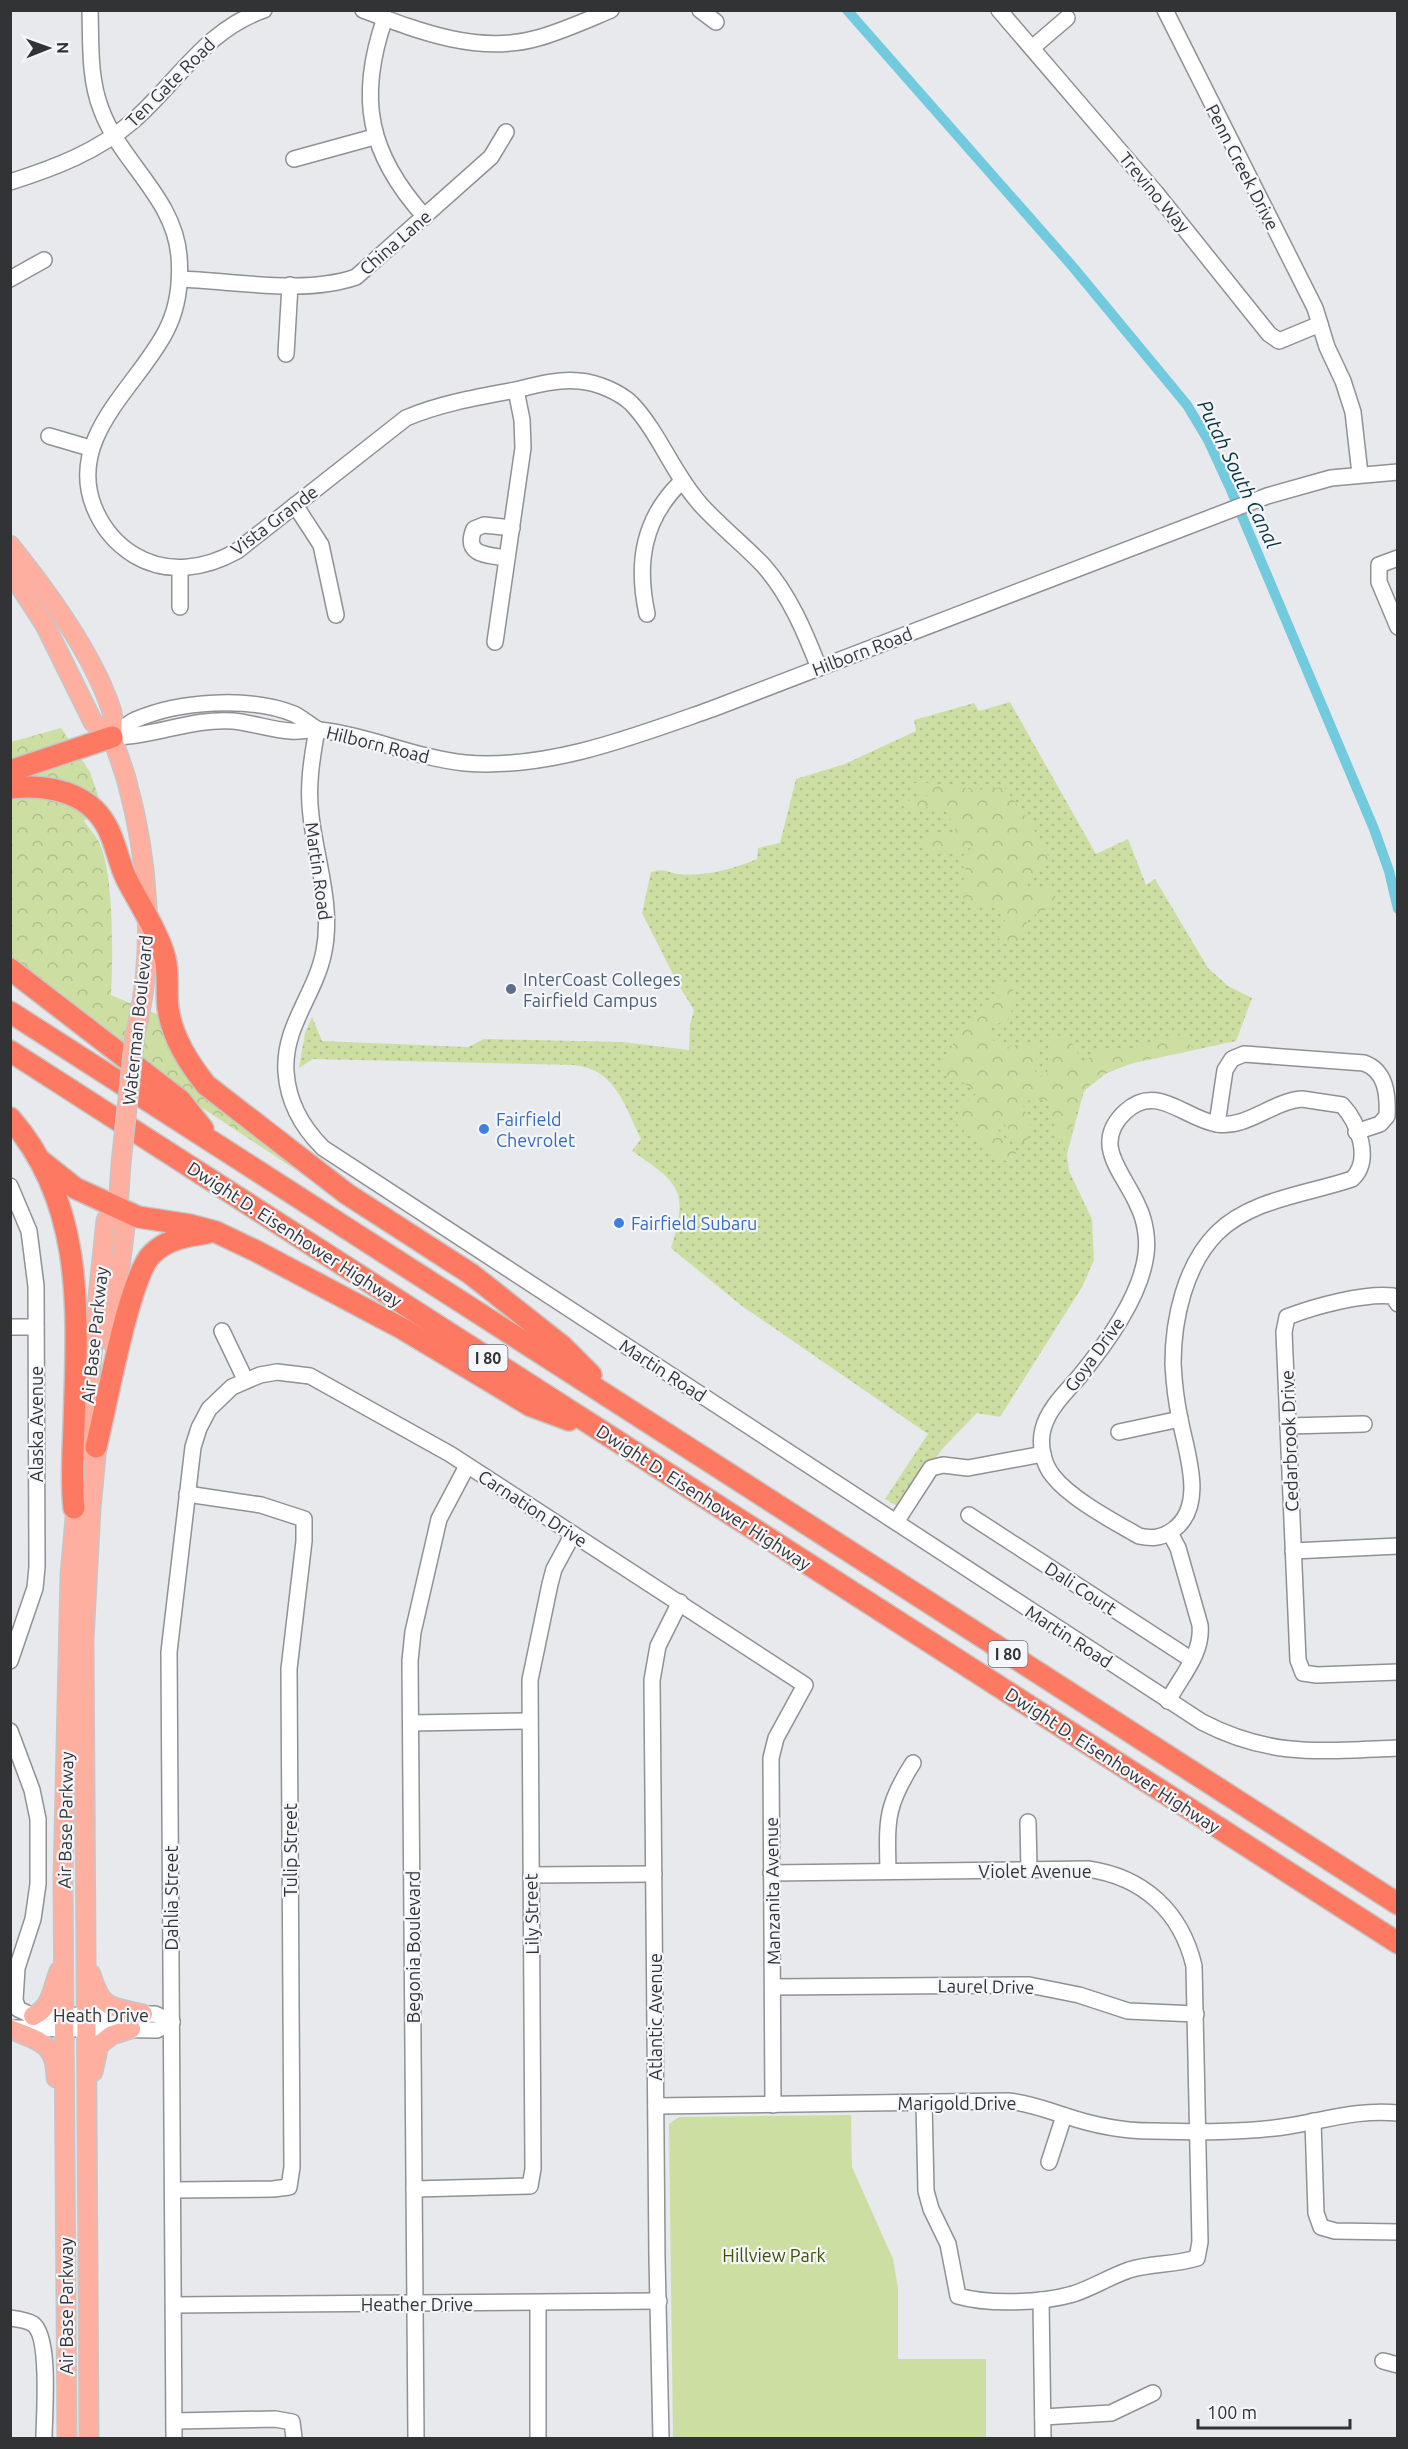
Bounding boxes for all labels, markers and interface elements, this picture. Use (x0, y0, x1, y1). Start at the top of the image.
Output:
north arrow (18, 18, 78, 78)
street label: Ten Gate Road (121, 33, 219, 131)
text: N (54, 42, 72, 54)
street label: Penn Creek Drive (1203, 101, 1283, 233)
street label: Trevino Way (1116, 148, 1194, 236)
street label: China Lane (355, 206, 435, 278)
water label: Putah South Canal (1193, 396, 1285, 552)
street label: Vista Grande (227, 481, 321, 559)
street label: Hilborn Road (809, 623, 915, 679)
street label: Hilborn Road (324, 722, 432, 766)
street label: Martin Road (302, 821, 336, 921)
street label: Waterman Boulevard (118, 934, 156, 1106)
place label: InterCoast Colleges Fairfield Campus (523, 969, 681, 1010)
marker: InterCoast Colleges Fairfield Campus (504, 982, 518, 996)
place label: Fairfield Chevrolet (496, 1109, 575, 1150)
marker: Fairfield Chevrolet (477, 1122, 491, 1136)
street label: Dwight D. Eisenhower Highway (184, 1157, 406, 1311)
place label: Fairfield Subaru (631, 1213, 757, 1233)
marker: Fairfield Subaru (612, 1216, 626, 1230)
street label: Air Base Parkway (77, 1265, 111, 1404)
street label: Goya Drive (1060, 1313, 1128, 1395)
street label: Martin Road (616, 1335, 710, 1405)
road number: I 80 (468, 1345, 508, 1371)
street label: Alaska Avenue (26, 1366, 46, 1482)
street label: Cedarbrook Drive (1277, 1370, 1301, 1512)
street label: Dwight D. Eisenhower Highway (593, 1420, 815, 1574)
street label: Carnation Drive (475, 1465, 591, 1551)
street label: Dali Court (1042, 1558, 1120, 1618)
street label: Martin Road (1022, 1601, 1116, 1671)
road number: I 80 (988, 1641, 1028, 1667)
street label: Dwight D. Eisenhower Highway (1002, 1683, 1224, 1837)
street label: Air Base Parkway (54, 1751, 76, 1889)
street label: Tulip Street (280, 1803, 300, 1897)
street label: Manzanita Avenue (761, 1817, 783, 1965)
street label: Dahlia Street (161, 1846, 181, 1950)
street label: Violet Avenue (978, 1861, 1092, 1881)
street label: Begonia Boulevard (403, 1871, 423, 2023)
street label: Lily Street (520, 1873, 542, 1955)
street label: Atlantic Avenue (645, 1953, 665, 2081)
street label: Laurel Drive (937, 1975, 1035, 1997)
street label: Heath Drive (53, 2005, 149, 2025)
street label: Marigold Drive (898, 2093, 1016, 2113)
street label: Air Base Parkway (56, 2237, 76, 2375)
park label: Hillview Park (722, 2245, 826, 2265)
street label: Heather Drive (361, 2294, 473, 2314)
scale bar (1198, 2392, 1350, 2430)
text: 100 m (1207, 2402, 1257, 2422)

